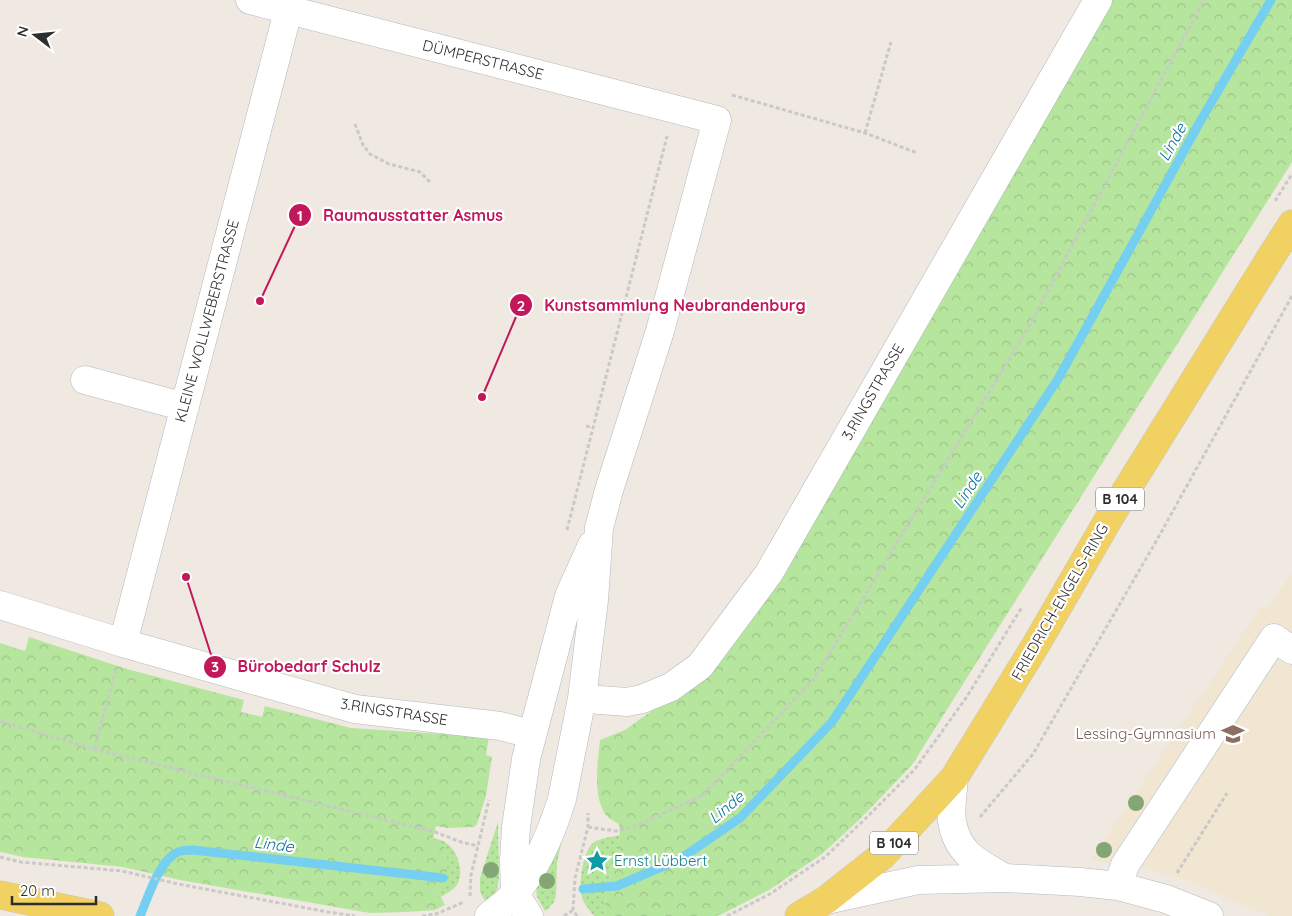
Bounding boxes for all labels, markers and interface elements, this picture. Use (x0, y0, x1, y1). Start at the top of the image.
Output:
north arrow (10, 10, 60, 60)
text: N (12, 24, 33, 39)
street label: DÜMPERSTRASSE (421, 35, 546, 84)
water label: Linde (1154, 119, 1191, 164)
callout: Raumausstatter Asmus (288, 200, 513, 231)
text: Raumausstatter Asmus (323, 205, 503, 225)
text: 1 (297, 206, 303, 225)
street label: KLEINE WOLLWEBERSTRASSE (170, 217, 243, 424)
callout: Kunstsammlung Neubrandenburg (509, 290, 815, 321)
text: Kunstsammlung Neubrandenburg (544, 295, 806, 315)
text: 2 (517, 296, 525, 315)
street label: 3.RINGSTRASSE (837, 340, 908, 443)
water label: Linde (948, 467, 987, 512)
road number: B 104 (1096, 488, 1144, 510)
street label: FRIEDRICH-ENGELS-RING (1007, 520, 1112, 683)
callout: Bürobedarf Schulz (203, 651, 391, 682)
text: Bürobedarf Schulz (237, 656, 381, 676)
text: 3 (211, 657, 219, 676)
street label: 3.RINGSTRASSE (339, 694, 449, 729)
school or university icon: Lessing-Gymnasium (1220, 721, 1246, 747)
place label: Lessing-Gymnasium (1076, 724, 1216, 743)
water label: Linde (704, 786, 748, 827)
road number: B 104 (870, 831, 918, 854)
water label: Linde (253, 832, 296, 856)
place icon: Ernst Lübbert (584, 848, 610, 874)
place label: Ernst Lübbert (614, 851, 707, 870)
scale bar (12, 874, 96, 906)
text: 20 m (20, 881, 55, 900)

